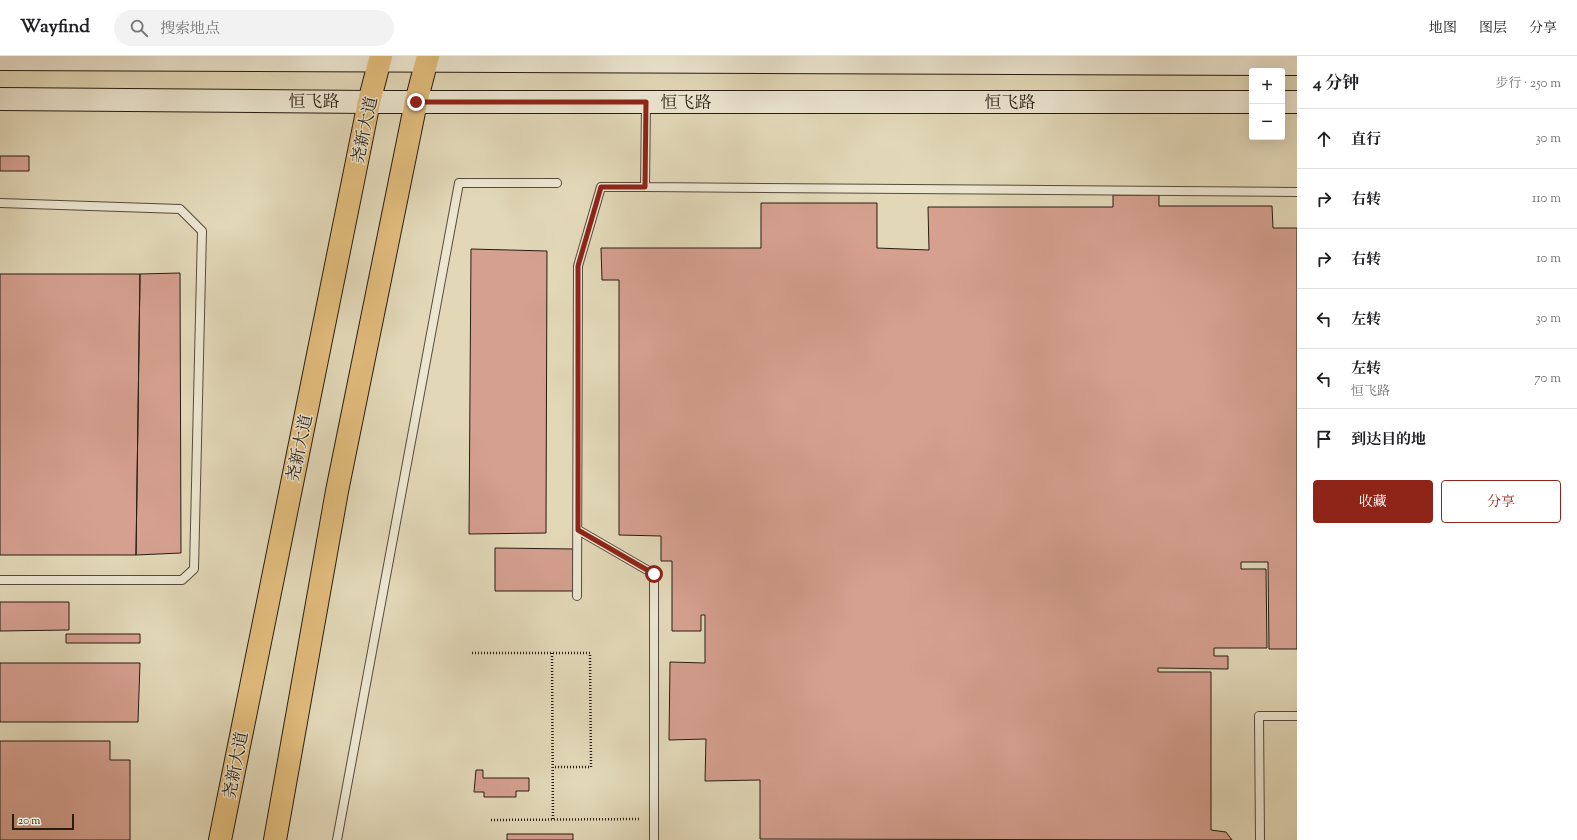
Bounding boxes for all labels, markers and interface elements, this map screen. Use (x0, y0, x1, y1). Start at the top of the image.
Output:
search box (114, 10, 394, 46)
text: Wayfind (20, 14, 90, 41)
icon: search (128, 17, 150, 39)
text: 搜索地点 (160, 19, 220, 40)
text: 地图 (1429, 19, 1457, 39)
text: 图层 (1479, 19, 1507, 39)
text: 分享 (1529, 19, 1557, 39)
map controls (1249, 68, 1285, 140)
button: + (1249, 68, 1285, 104)
text: 4 分钟 (1313, 72, 1359, 96)
text: 步行 · 250 m (1495, 75, 1561, 93)
street label: 恒飞路 (289, 91, 340, 115)
street label: 恒飞路 (661, 92, 712, 116)
street label: 恒飞路 (985, 92, 1036, 116)
route end (407, 93, 425, 111)
street label: 尧新大道 (347, 95, 385, 166)
button: − (1249, 104, 1285, 140)
icon: ahead (1313, 128, 1335, 150)
text: 直行 (1351, 130, 1381, 151)
text: 30 m (1535, 130, 1561, 148)
icon: right (1313, 188, 1335, 210)
text: 右转 (1351, 190, 1381, 211)
text: 110 m (1532, 190, 1561, 208)
icon: right (1313, 248, 1335, 270)
text: 右转 (1351, 250, 1381, 271)
text: 10 m (1536, 250, 1561, 268)
icon: left (1313, 308, 1335, 330)
text: 左转 (1351, 310, 1381, 331)
text: 30 m (1535, 310, 1561, 328)
text: 左转 (1351, 359, 1381, 380)
icon: left (1313, 368, 1335, 390)
text: 70 m (1534, 370, 1561, 388)
text: 恒飞路 (1351, 383, 1390, 401)
street label: 尧新大道 (282, 413, 320, 484)
icon: arrive (1313, 428, 1335, 450)
text: 到达目的地 (1351, 430, 1426, 451)
button: 收藏 (1313, 480, 1433, 523)
button: 分享 (1441, 480, 1561, 523)
route start (645, 565, 663, 583)
street label: 尧新大道 (219, 730, 255, 801)
scale bar (12, 812, 74, 831)
text: 20 m (18, 813, 40, 829)

